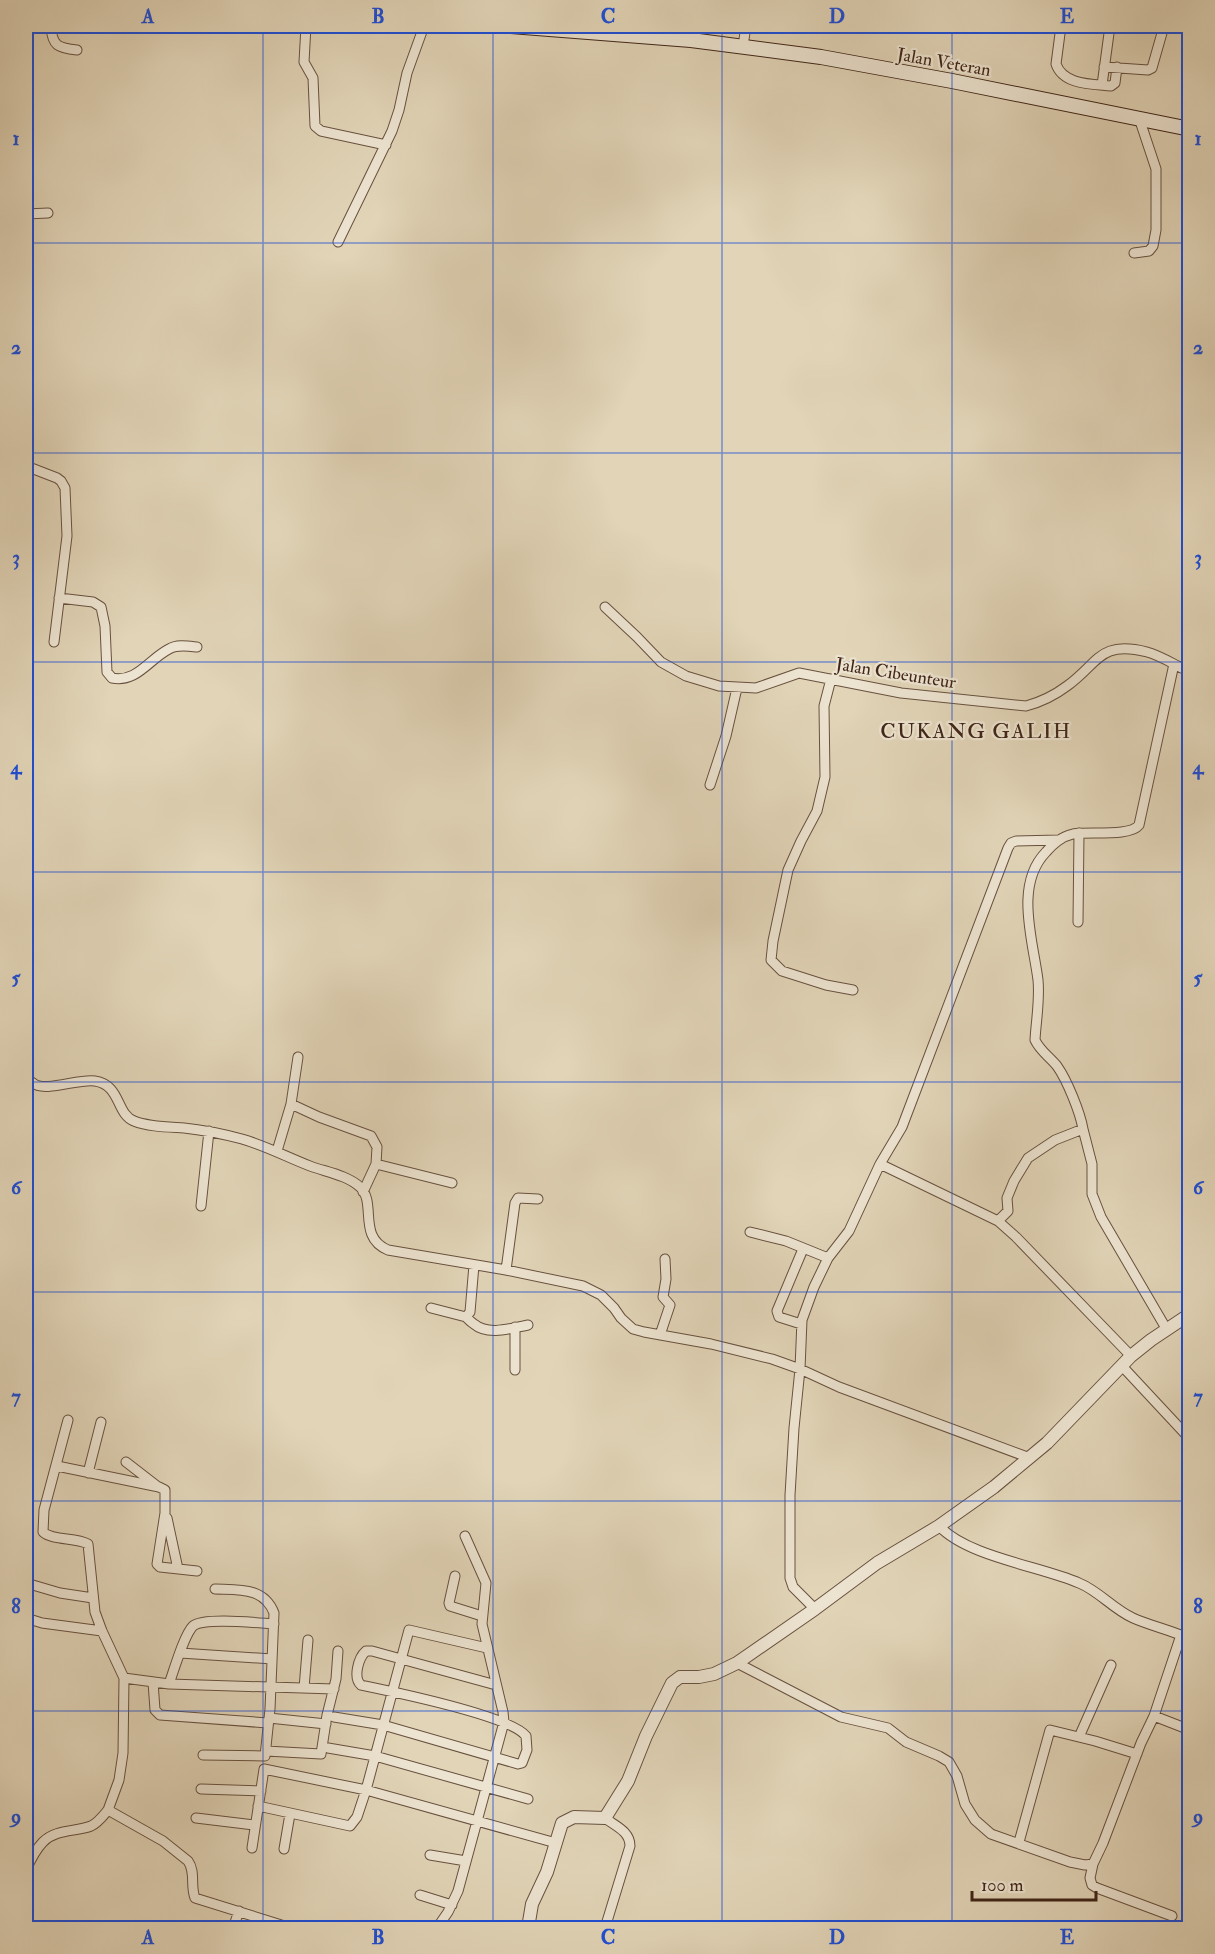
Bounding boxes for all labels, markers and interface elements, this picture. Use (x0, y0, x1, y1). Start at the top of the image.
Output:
text: A (141, 4, 155, 29)
text: B (371, 4, 385, 29)
text: C (601, 4, 615, 29)
text: D (829, 4, 845, 29)
text: E (1060, 4, 1075, 29)
street label: Jalan Veteran (894, 43, 993, 82)
text: 1 (12, 126, 20, 151)
text: 1 (1194, 126, 1202, 151)
text: 2 (11, 335, 21, 360)
text: 2 (1193, 335, 1203, 360)
text: 3 (12, 545, 20, 570)
text: 3 (1194, 545, 1202, 570)
street label: Jalan Cibeunteur (833, 652, 958, 694)
district label: CUKANG GALIH (880, 718, 1072, 745)
text: 4 (10, 755, 23, 780)
text: 4 (1192, 755, 1205, 780)
text: 5 (12, 965, 22, 990)
text: 5 (1194, 965, 1204, 990)
text: 6 (11, 1175, 23, 1200)
text: 6 (1193, 1175, 1205, 1200)
text: 7 (11, 1384, 21, 1409)
text: 7 (1193, 1384, 1203, 1409)
text: 8 (11, 1594, 21, 1619)
text: 8 (1193, 1594, 1203, 1619)
text: 9 (9, 1804, 21, 1829)
text: 9 (1191, 1804, 1203, 1829)
scale bar (972, 1864, 1096, 1902)
text: 100 m (981, 1874, 1024, 1897)
text: A (141, 1925, 155, 1950)
text: B (371, 1925, 385, 1950)
text: C (601, 1925, 615, 1950)
text: D (829, 1925, 845, 1950)
text: E (1060, 1925, 1075, 1950)

